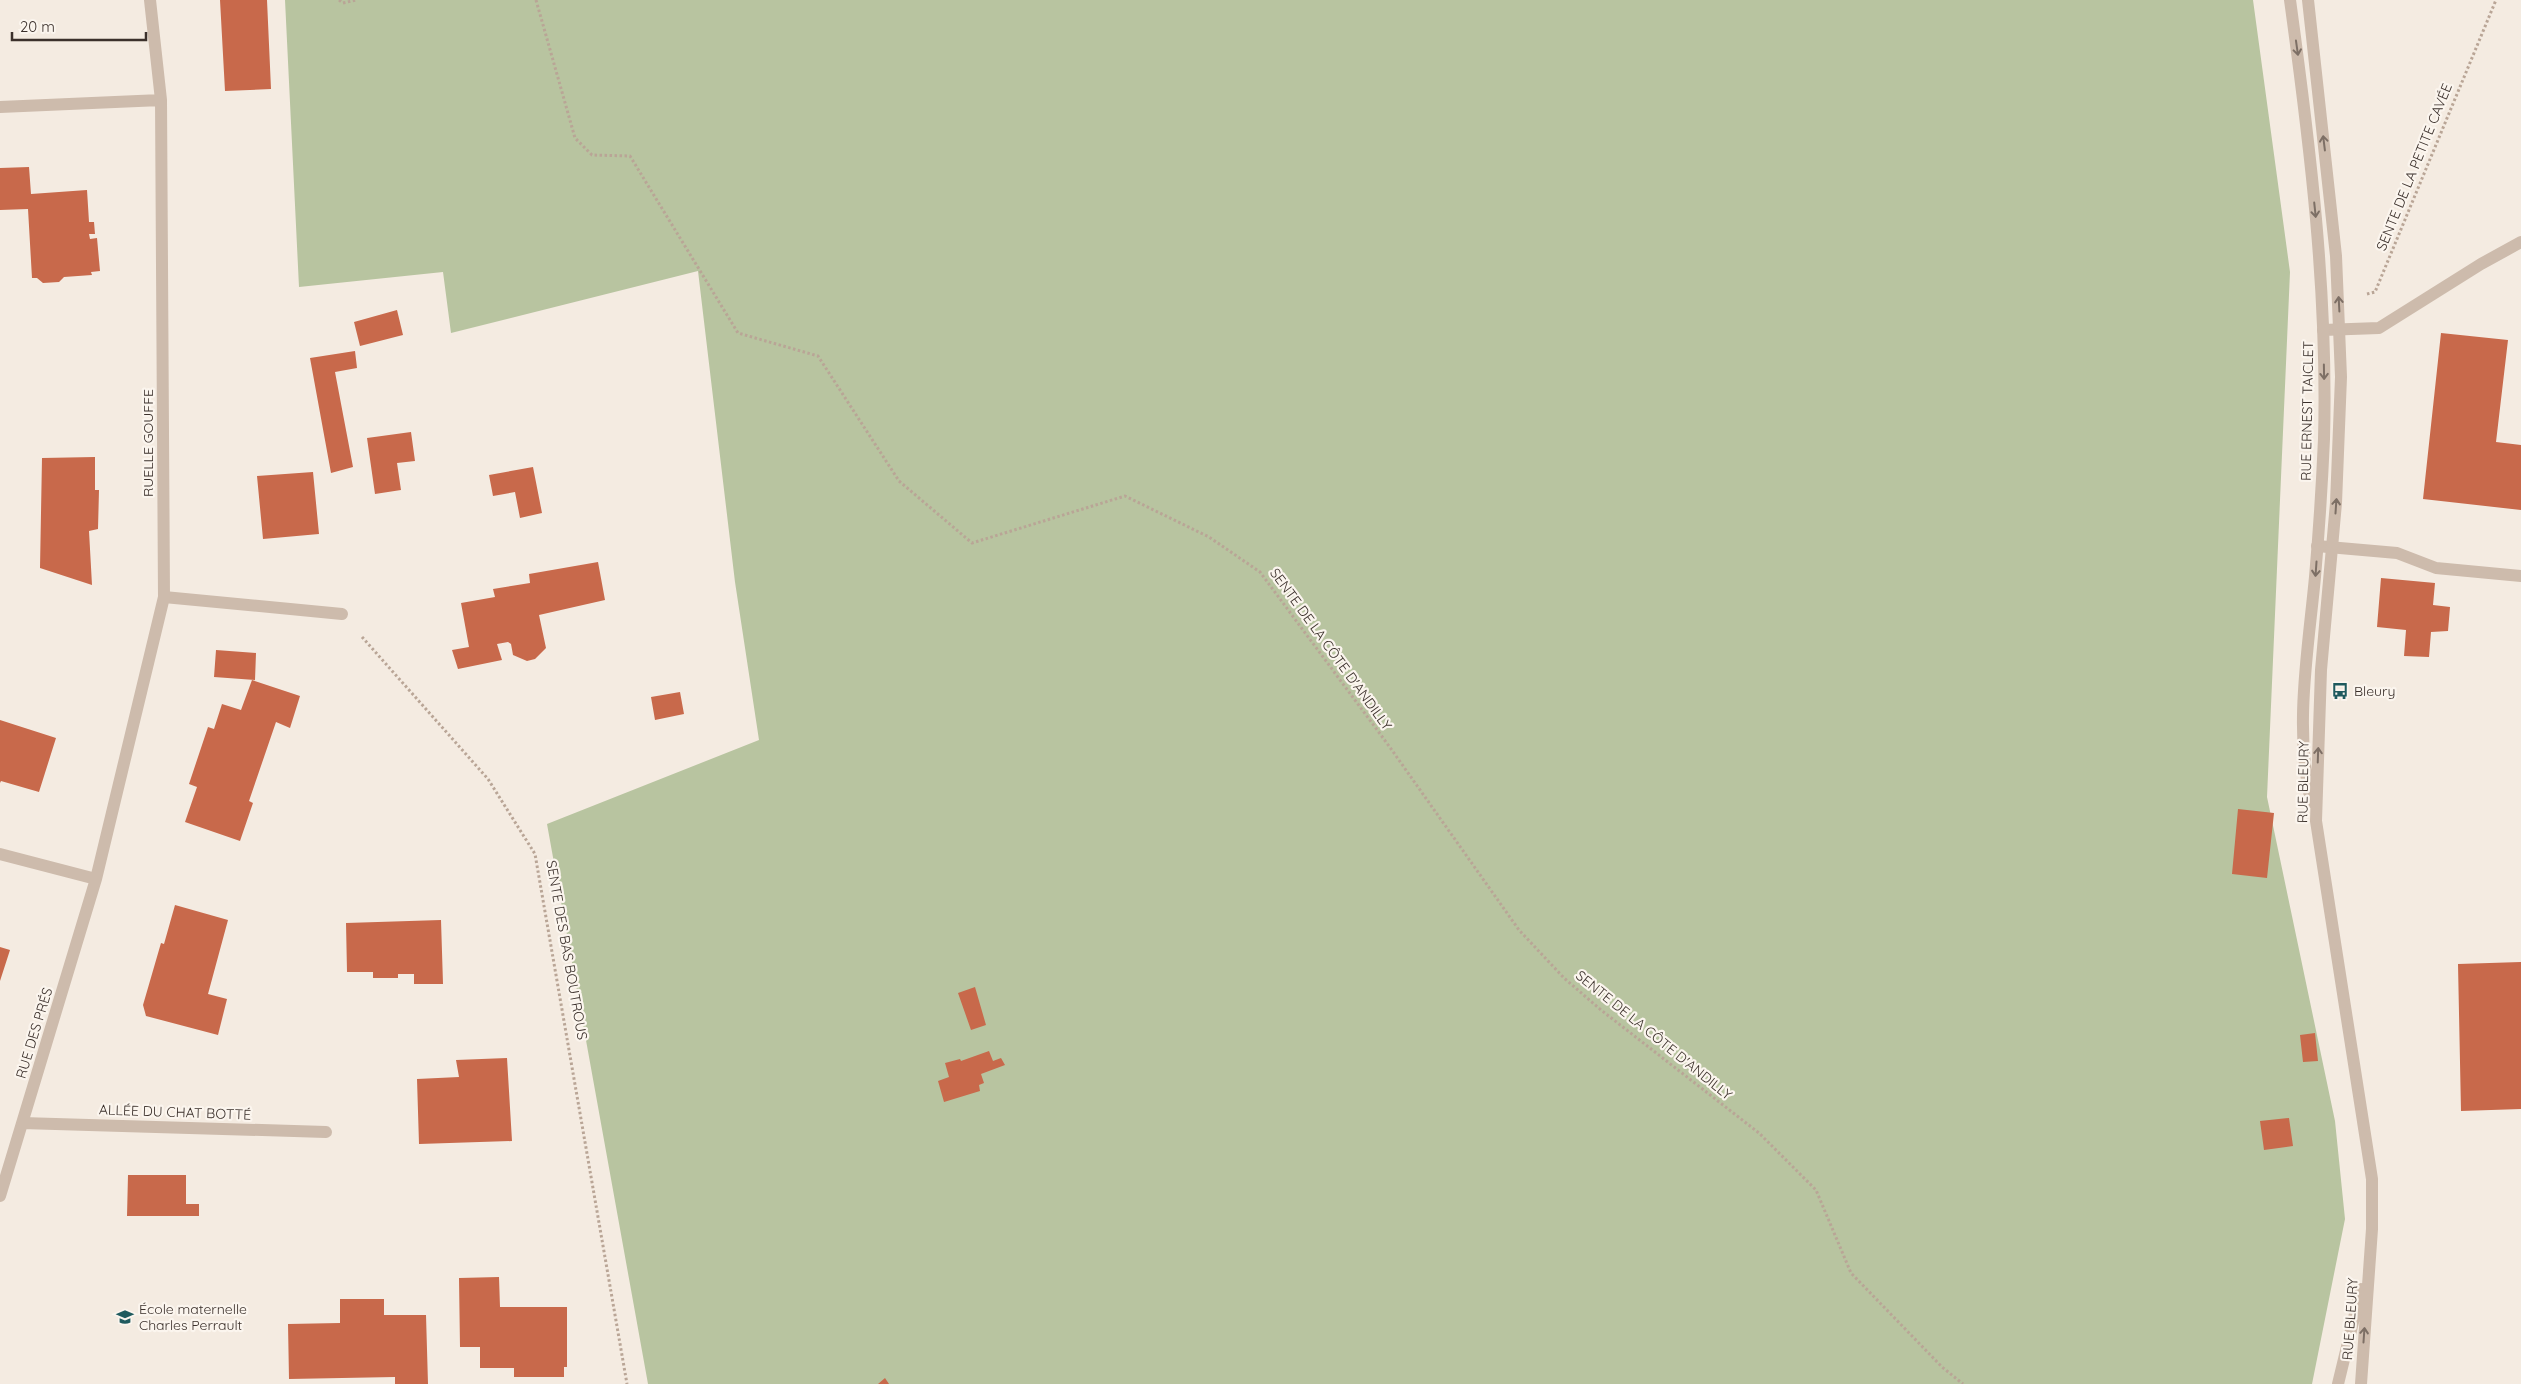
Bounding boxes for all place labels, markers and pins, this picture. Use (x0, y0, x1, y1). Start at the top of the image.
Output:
bus stop icon: Bleury (2330, 681, 2350, 701)
place label: Bleury (2354, 682, 2395, 700)
place label: École maternelle Charles Perrault (139, 1300, 247, 1334)
school or university icon: École maternelle Charles Perrault (115, 1307, 135, 1327)

